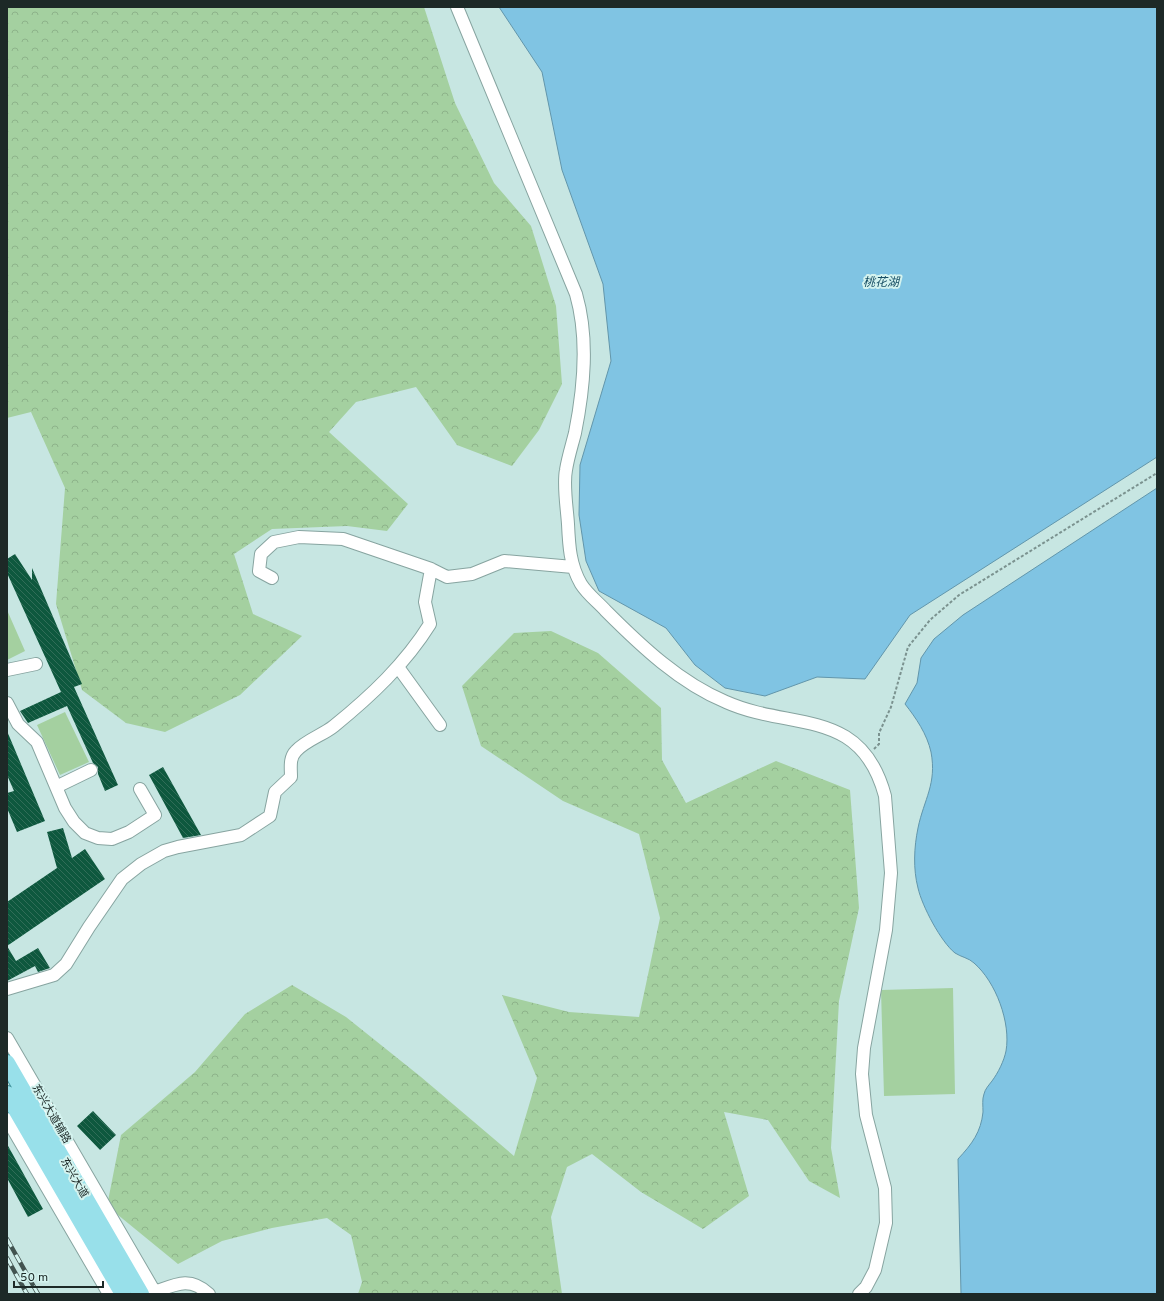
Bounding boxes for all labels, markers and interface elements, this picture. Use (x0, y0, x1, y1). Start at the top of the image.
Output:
water label: 桃花湖 (863, 275, 901, 291)
street label: 东兴大道辅路 (28, 1082, 74, 1146)
street label: 东兴大道 (57, 1155, 91, 1201)
scale bar (14, 1263, 103, 1289)
text: 50 m (20, 1270, 48, 1286)

